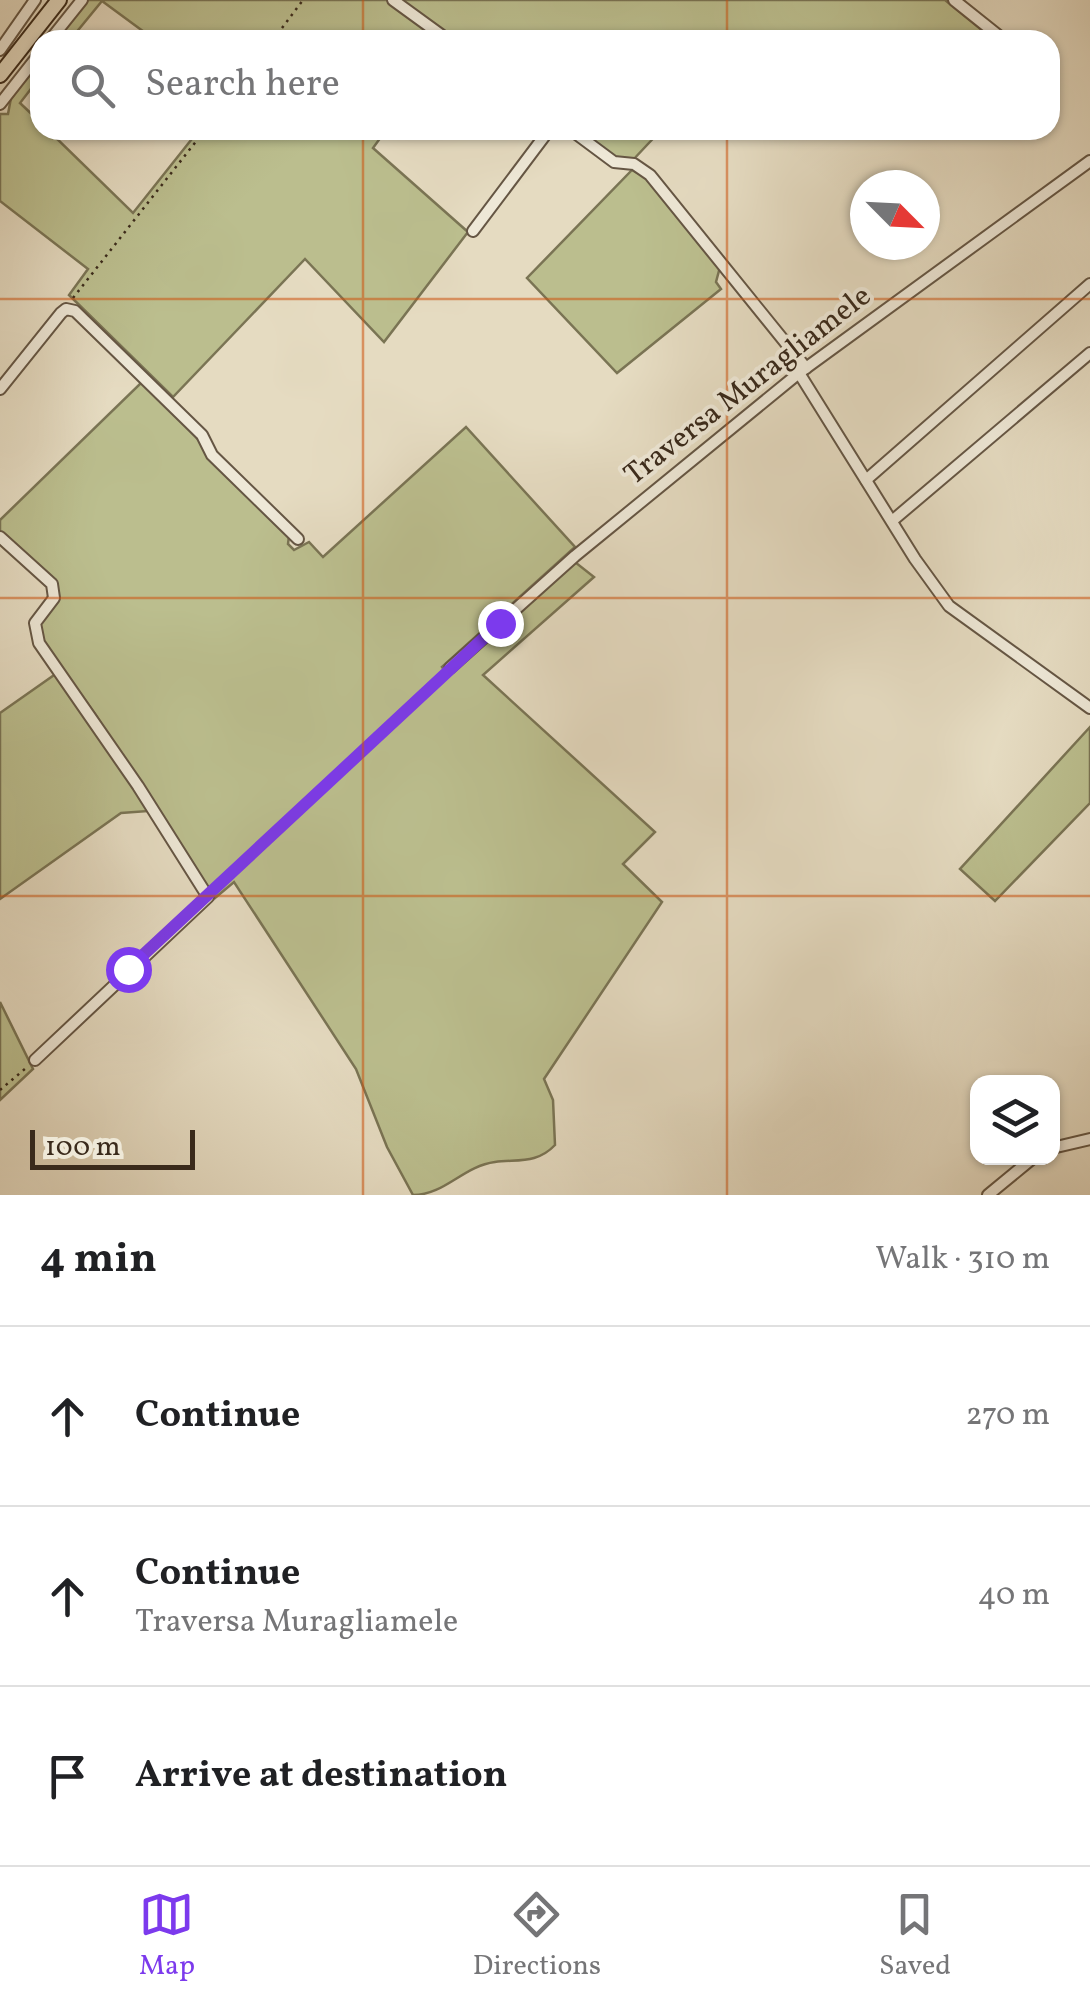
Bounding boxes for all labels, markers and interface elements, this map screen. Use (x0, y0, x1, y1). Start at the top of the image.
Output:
search box (30, 30, 1060, 140)
icon: search (65, 58, 120, 113)
text: Search here (145, 59, 340, 112)
north arrow (850, 170, 940, 260)
street label: Traversa Muragliamele (616, 276, 880, 496)
route end (478, 601, 524, 647)
route start (106, 947, 152, 993)
map controls (970, 1075, 1060, 1165)
button: layers (970, 1075, 1060, 1165)
scale bar (30, 1125, 195, 1170)
text: 100 m (45, 1128, 120, 1167)
text: 4 min (40, 1231, 157, 1290)
text: Walk · 310 m (875, 1238, 1050, 1282)
icon: ahead (40, 1389, 95, 1444)
text: Continue (135, 1390, 300, 1443)
text: 270 m (965, 1394, 1050, 1438)
text: Continue (135, 1548, 300, 1601)
icon: ahead (40, 1569, 95, 1624)
text: 40 m (978, 1574, 1050, 1618)
text: Traversa Muragliamele (135, 1601, 458, 1645)
icon: arrive (40, 1749, 95, 1804)
text: Arrive at destination (135, 1750, 508, 1803)
tab: Map (139, 1887, 195, 1986)
tab: Directions (473, 1887, 601, 1986)
tab: Saved (879, 1887, 951, 1986)

